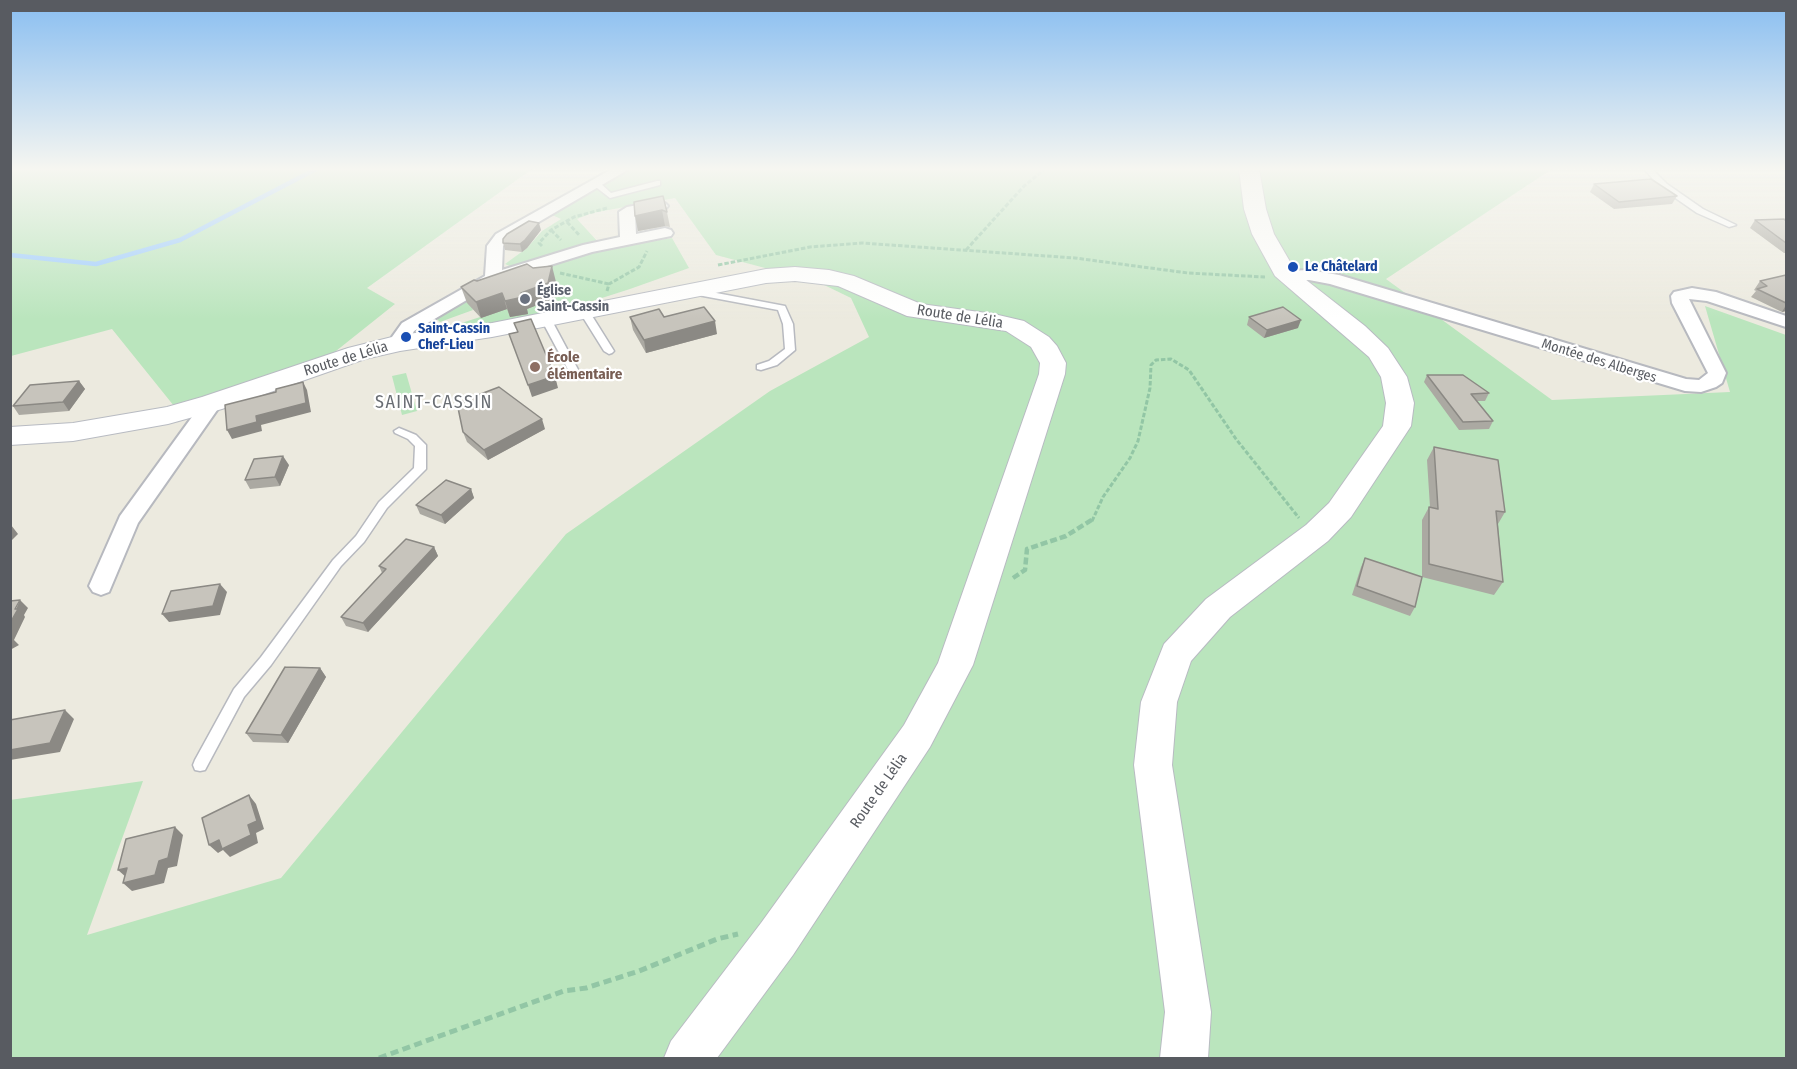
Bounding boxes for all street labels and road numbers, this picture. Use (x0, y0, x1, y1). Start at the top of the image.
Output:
street label: Route de Lélia (916, 301, 1004, 333)
street label: Montée des Alberges (1540, 336, 1658, 386)
street label: Route de Lélia (302, 338, 390, 380)
street label: Route de Lélia (847, 750, 911, 832)

